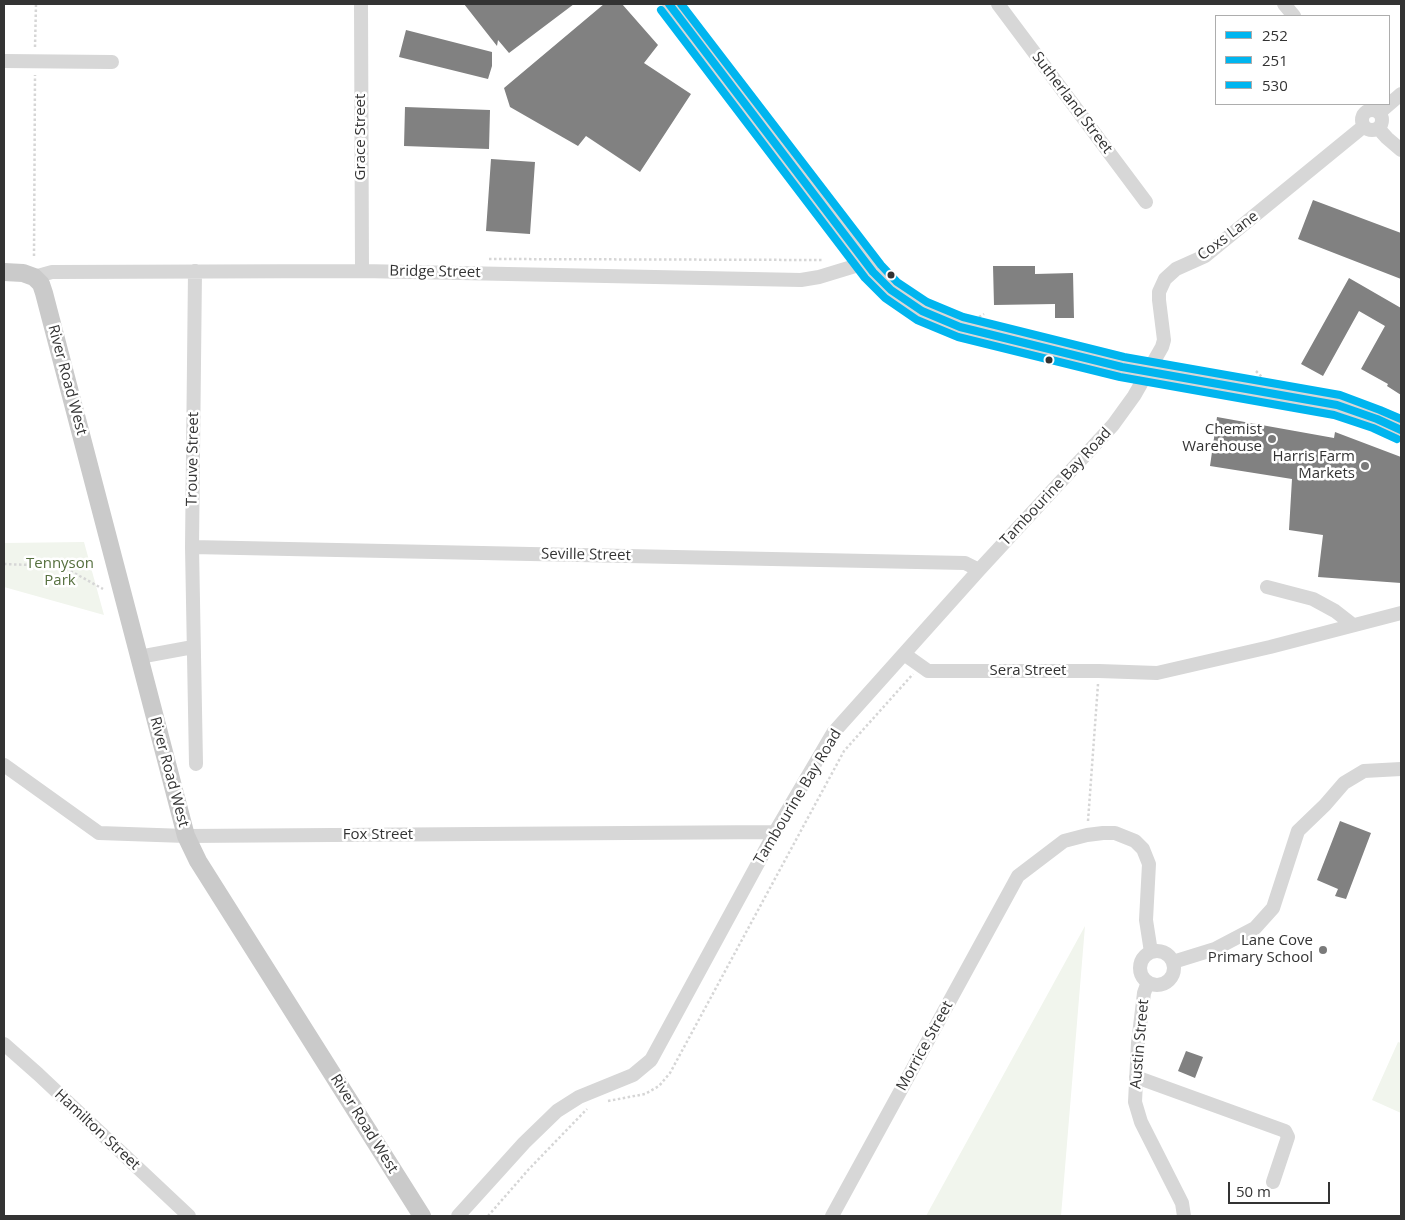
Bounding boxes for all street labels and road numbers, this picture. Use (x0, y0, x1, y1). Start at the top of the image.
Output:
street label: Sutherland Street (1028, 49, 1116, 157)
street label: Grace Street (352, 94, 370, 180)
street label: Coxs Lane (1194, 207, 1262, 265)
street label: Bridge Street (389, 262, 481, 282)
street label: River Road West (44, 323, 90, 437)
street label: Trouve Street (183, 412, 203, 506)
street label: Tambourine Bay Road (997, 424, 1115, 550)
street label: Seville Street (541, 545, 631, 565)
street label: Sera Street (990, 662, 1066, 680)
street label: River Road West (146, 715, 192, 829)
street label: Tambourine Bay Road (750, 726, 846, 868)
street label: Fox Street (343, 826, 413, 844)
street label: Morrice Street (893, 998, 957, 1094)
street label: Austin Street (1127, 998, 1153, 1090)
street label: River Road West (326, 1071, 402, 1177)
street label: Hamilton Street (51, 1086, 143, 1174)

